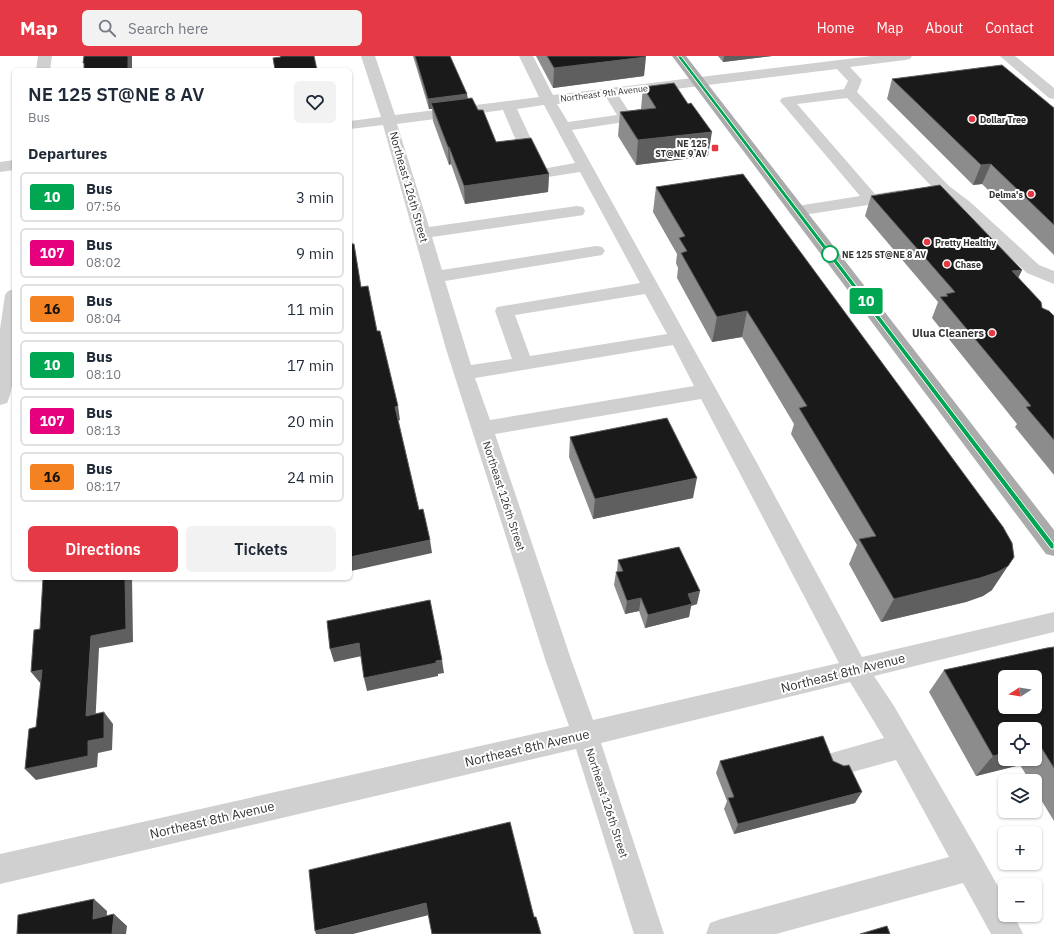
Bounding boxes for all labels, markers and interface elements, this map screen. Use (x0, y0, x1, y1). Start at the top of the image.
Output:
search box (82, 10, 362, 46)
text: Map (20, 16, 58, 40)
icon: search (96, 17, 118, 39)
text: Search here (128, 19, 208, 38)
text: Home (817, 19, 854, 37)
text: Map (876, 19, 903, 37)
text: About (925, 19, 963, 37)
text: Contact (985, 19, 1034, 37)
button: heart (294, 81, 336, 123)
text: NE 125 ST@NE 8 AV (28, 82, 204, 106)
street label: Northeast 9th Avenue (560, 82, 649, 104)
text: Bus (28, 109, 50, 126)
marker: Dollar Tree (967, 114, 977, 124)
place label: Dollar Tree (980, 114, 1026, 125)
street label: Northeast 126th Street (386, 130, 432, 244)
place label: NE 125 ST@NE 9 AV (655, 138, 708, 159)
marker: NE 125 ST@NE 9 AV (710, 143, 720, 153)
text: Departures (28, 144, 107, 163)
text: Bus (86, 179, 113, 198)
text: 10 (44, 188, 60, 206)
text: 3 min (296, 188, 334, 207)
place label: Delma's (989, 189, 1023, 200)
marker: Delma's (1026, 189, 1036, 199)
text: 07:56 (86, 198, 121, 215)
text: Bus (86, 235, 113, 254)
marker: Pretty Healthy (922, 237, 932, 247)
place label: Pretty Healthy (935, 237, 996, 248)
text: 107 (39, 244, 65, 262)
text: 9 min (296, 244, 334, 263)
marker: NE 125 ST@NE 8 AV (821, 245, 839, 263)
place label: NE 125 ST@NE 8 AV (842, 249, 926, 260)
text: 08:02 (86, 254, 121, 271)
marker: Chase (942, 259, 952, 269)
place label: Chase (955, 259, 981, 270)
line badge: 10 (848, 288, 884, 314)
text: Bus (86, 291, 113, 310)
text: 10 (858, 292, 874, 310)
text: 16 (44, 300, 60, 318)
text: 11 min (287, 300, 334, 319)
text: 08:04 (86, 310, 121, 327)
place label: Ulua Cleaners (912, 326, 984, 340)
marker: Ulua Cleaners (987, 328, 997, 338)
text: Bus (86, 347, 113, 366)
text: 10 (44, 356, 60, 374)
text: 17 min (287, 356, 334, 375)
text: 08:10 (86, 366, 121, 383)
text: Bus (86, 403, 113, 422)
text: 107 (39, 412, 65, 430)
text: 20 min (287, 412, 334, 431)
text: 08:13 (86, 422, 121, 439)
street label: Northeast 126th Street (480, 439, 528, 553)
text: Bus (86, 459, 113, 478)
text: 16 (44, 468, 60, 486)
text: 24 min (287, 468, 334, 487)
text: 08:17 (86, 478, 121, 495)
button: Directions (28, 526, 178, 572)
button: Tickets (186, 526, 336, 572)
street label: Northeast 8th Avenue (779, 649, 907, 697)
north arrow (998, 670, 1042, 714)
map controls (998, 670, 1042, 922)
button: locate (998, 722, 1042, 766)
street label: Northeast 8th Avenue (463, 725, 591, 771)
street label: Northeast 126th Street (583, 746, 631, 860)
button: layers (998, 774, 1042, 818)
street label: Northeast 8th Avenue (148, 797, 276, 843)
button: + (998, 826, 1042, 870)
button: − (998, 878, 1042, 922)

